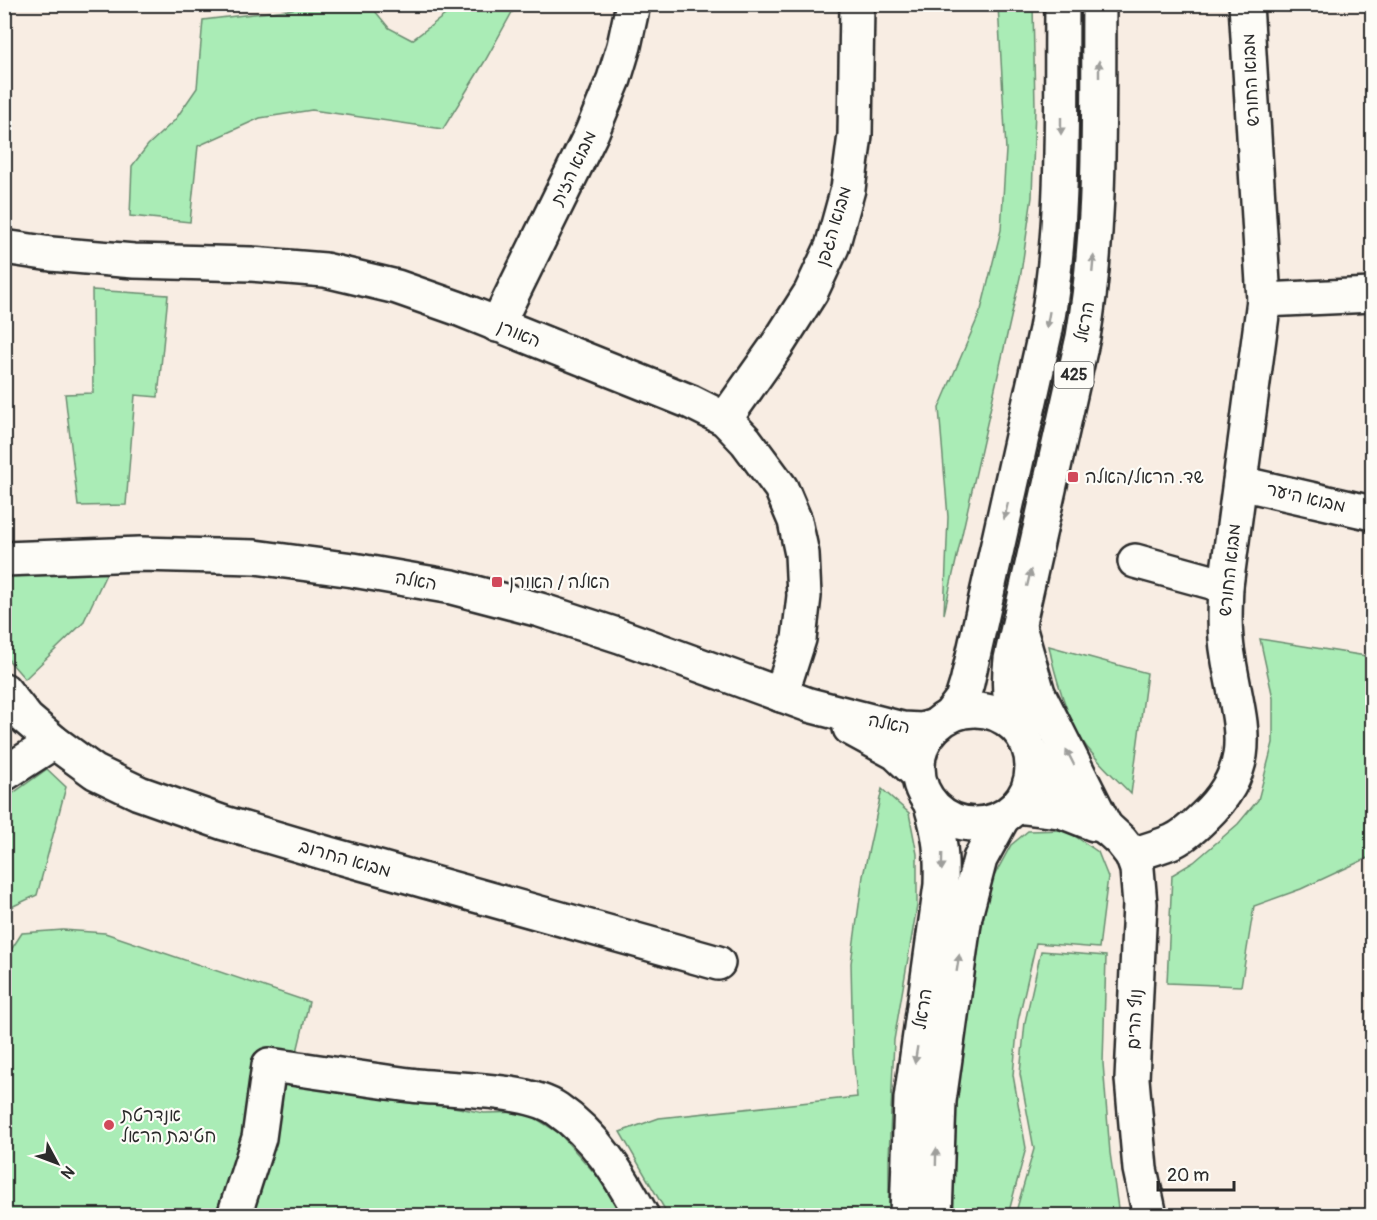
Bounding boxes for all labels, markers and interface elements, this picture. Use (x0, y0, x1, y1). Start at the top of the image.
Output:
street label: מבוא החורש (1237, 33, 1265, 127)
one-way arrow (1094, 60, 1104, 79)
one-way arrow (1056, 116, 1066, 135)
street label: מבוא הזית (546, 127, 602, 210)
street label: מבוא הגפן (811, 183, 857, 269)
one-way arrow (1088, 255, 1098, 274)
street label: הראל (1070, 299, 1100, 345)
one-way arrow (1043, 311, 1052, 330)
street label: האורן (494, 315, 544, 353)
road number: 425 (1054, 362, 1094, 388)
place label: שד. הראל/האלה (1085, 466, 1204, 489)
marker: שד. הראל/האלה (1066, 470, 1080, 484)
street label: מבוא היער (1264, 478, 1348, 518)
one-way arrow (1001, 501, 1010, 520)
street label: מבוא החורש (1214, 522, 1246, 618)
street label: האלה (393, 566, 439, 596)
one-way arrow (1024, 569, 1034, 588)
place label: האלה / האורן (509, 571, 610, 594)
marker: האלה / האורן (490, 575, 504, 589)
street label: האלה (866, 709, 912, 739)
one-way arrow (1065, 749, 1074, 766)
street label: מבוא החרוב (296, 835, 394, 883)
one-way arrow (937, 852, 946, 871)
one-way arrow (954, 954, 963, 973)
street label: הראל (908, 987, 938, 1031)
street label: נוף הרים (1122, 988, 1148, 1050)
one-way arrow (912, 1046, 921, 1065)
place label: אנדרטת חטיבת הראל (120, 1104, 217, 1148)
marker: אנדרטת חטיבת הראל (102, 1118, 116, 1132)
north arrow (27, 1133, 87, 1193)
one-way arrow (932, 1148, 941, 1167)
scale bar (1158, 1154, 1234, 1192)
text: N (56, 1162, 79, 1183)
text: 20 m (1167, 1164, 1209, 1187)

